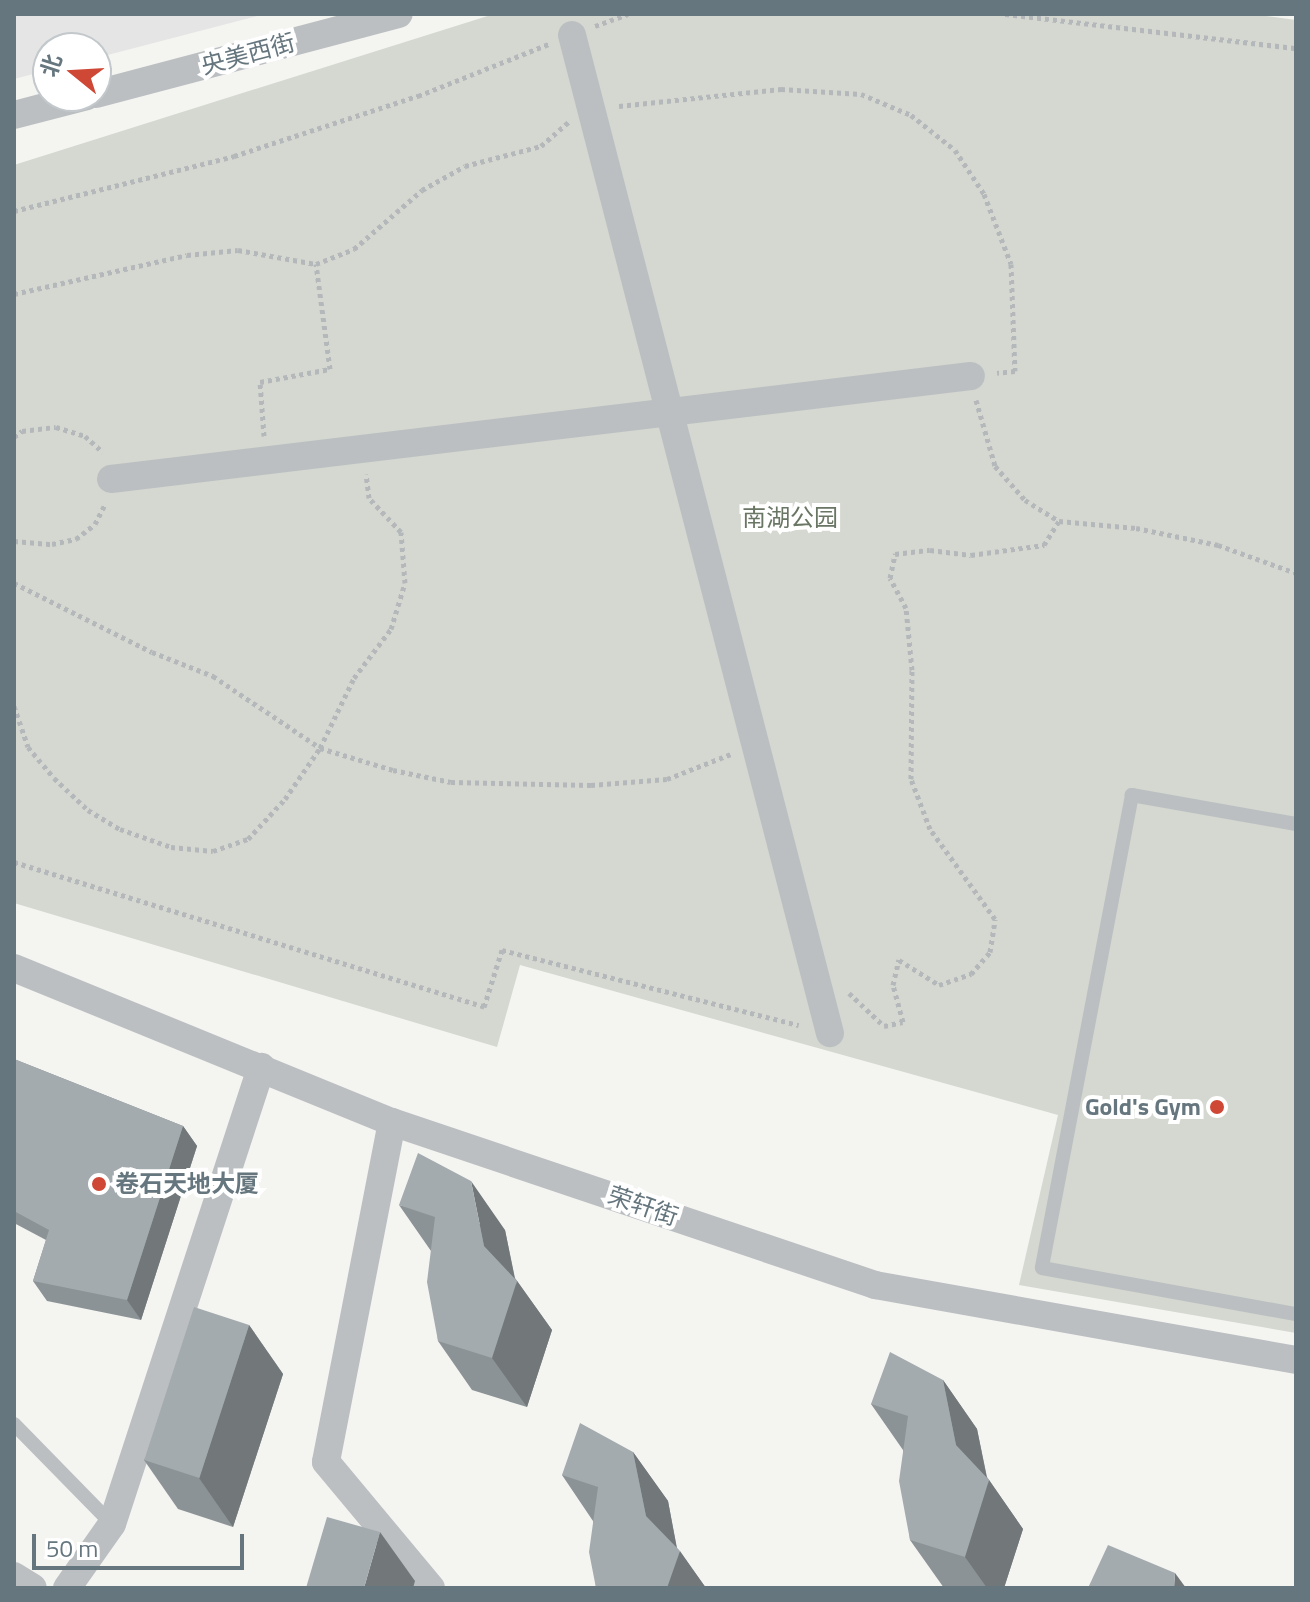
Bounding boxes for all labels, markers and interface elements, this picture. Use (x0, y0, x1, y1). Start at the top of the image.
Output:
street label: 央美西街 (198, 28, 298, 80)
north arrow (32, 32, 112, 112)
text: 北 (32, 49, 71, 81)
park label: 南湖公园 (742, 504, 838, 532)
place label: Gold's Gym (1085, 1093, 1201, 1121)
marker: Gold's Gym (1208, 1098, 1226, 1116)
place label: 卷石天地大厦 (115, 1170, 259, 1198)
marker: 卷石天地大厦 (90, 1175, 108, 1193)
street label: 荣轩街 (604, 1181, 682, 1231)
scale bar (36, 1518, 248, 1568)
text: 50 m (46, 1530, 98, 1566)

